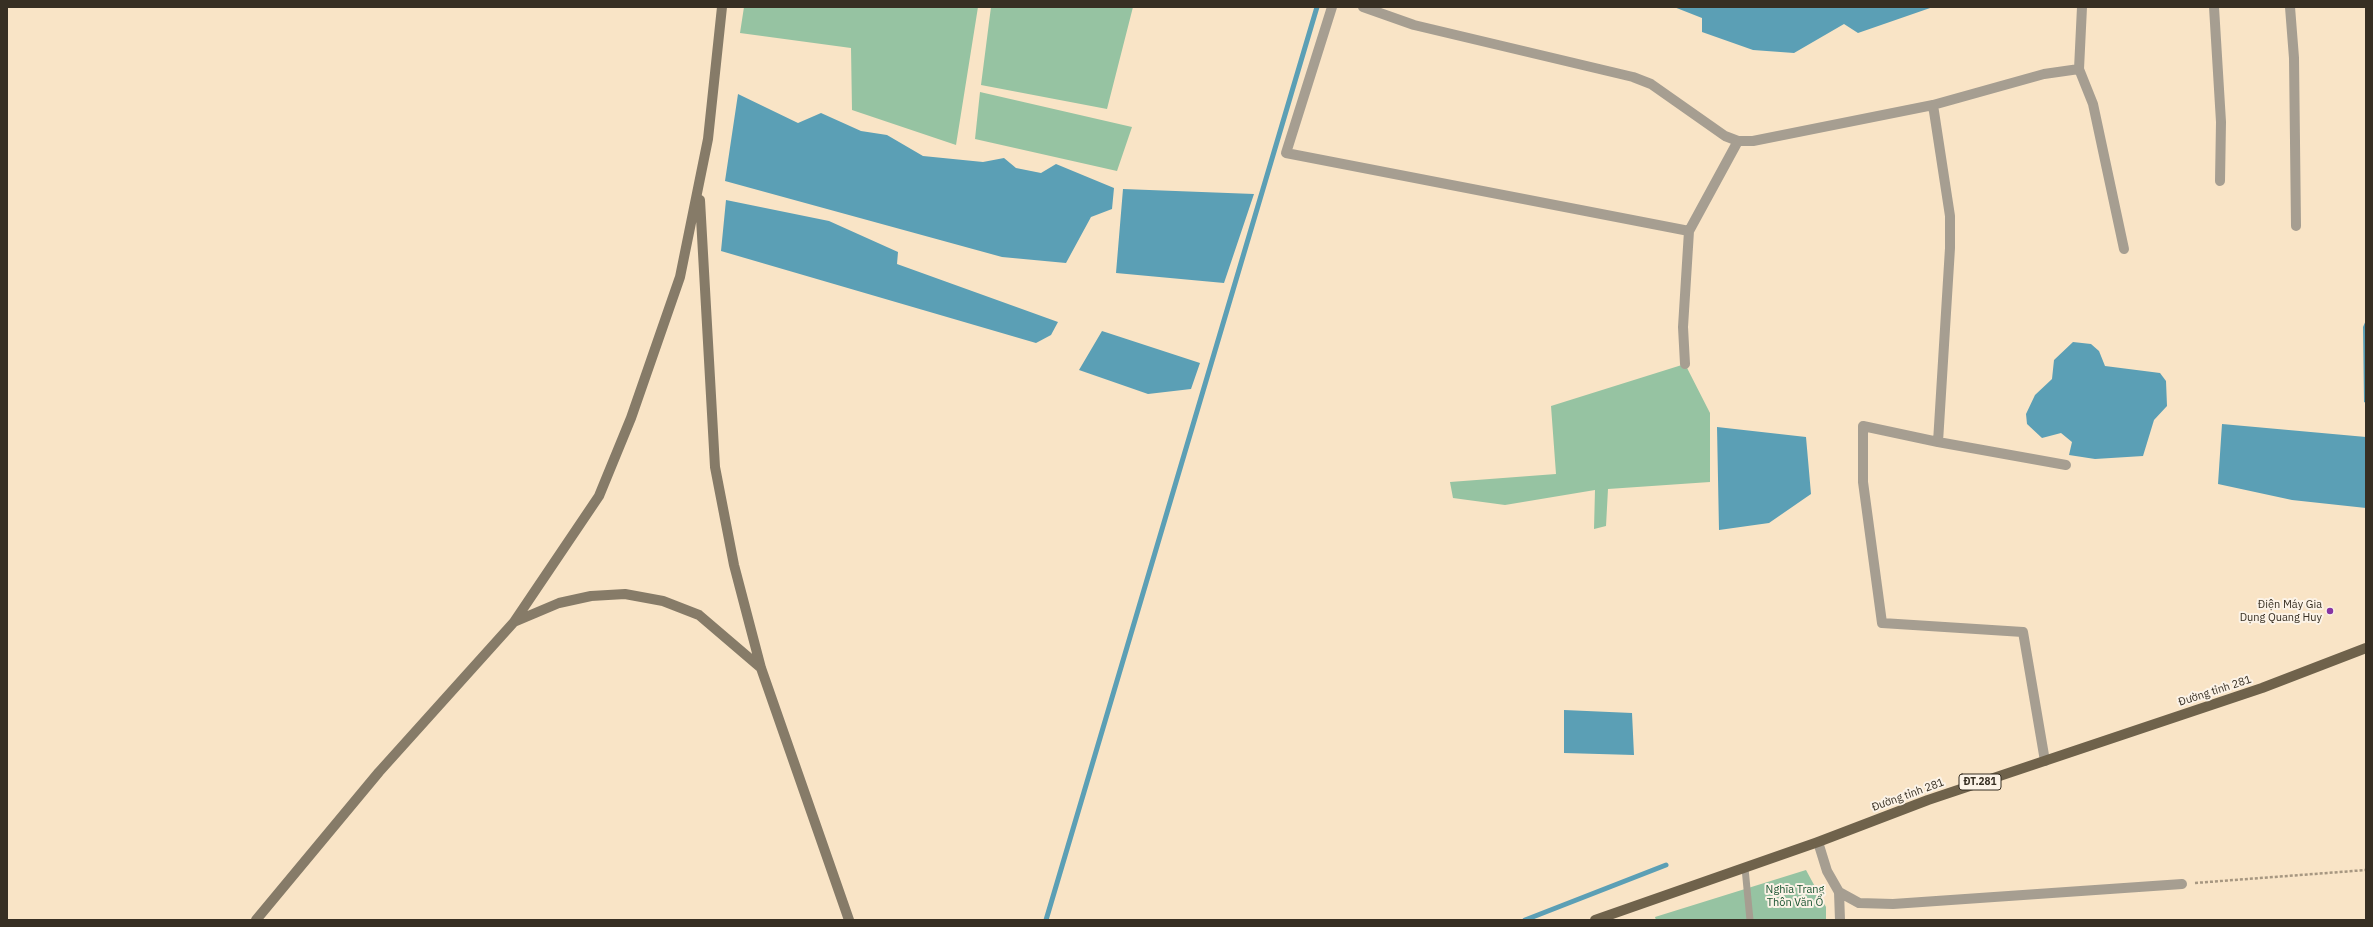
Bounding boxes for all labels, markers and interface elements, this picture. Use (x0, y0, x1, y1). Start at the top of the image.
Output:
place label: Điện Máy Gia Dụng Quang Huy (2240, 598, 2322, 624)
marker: Điện Máy Gia Dụng Quang Huy (2325, 606, 2335, 616)
street label: Đường tỉnh 281 (2177, 673, 2253, 709)
road number: ĐT.281 (1959, 774, 2001, 790)
street label: Đường tỉnh 281 (1870, 776, 1946, 814)
park label: Nghĩa Trang Thôn Văn Ổ (1766, 883, 1824, 909)

